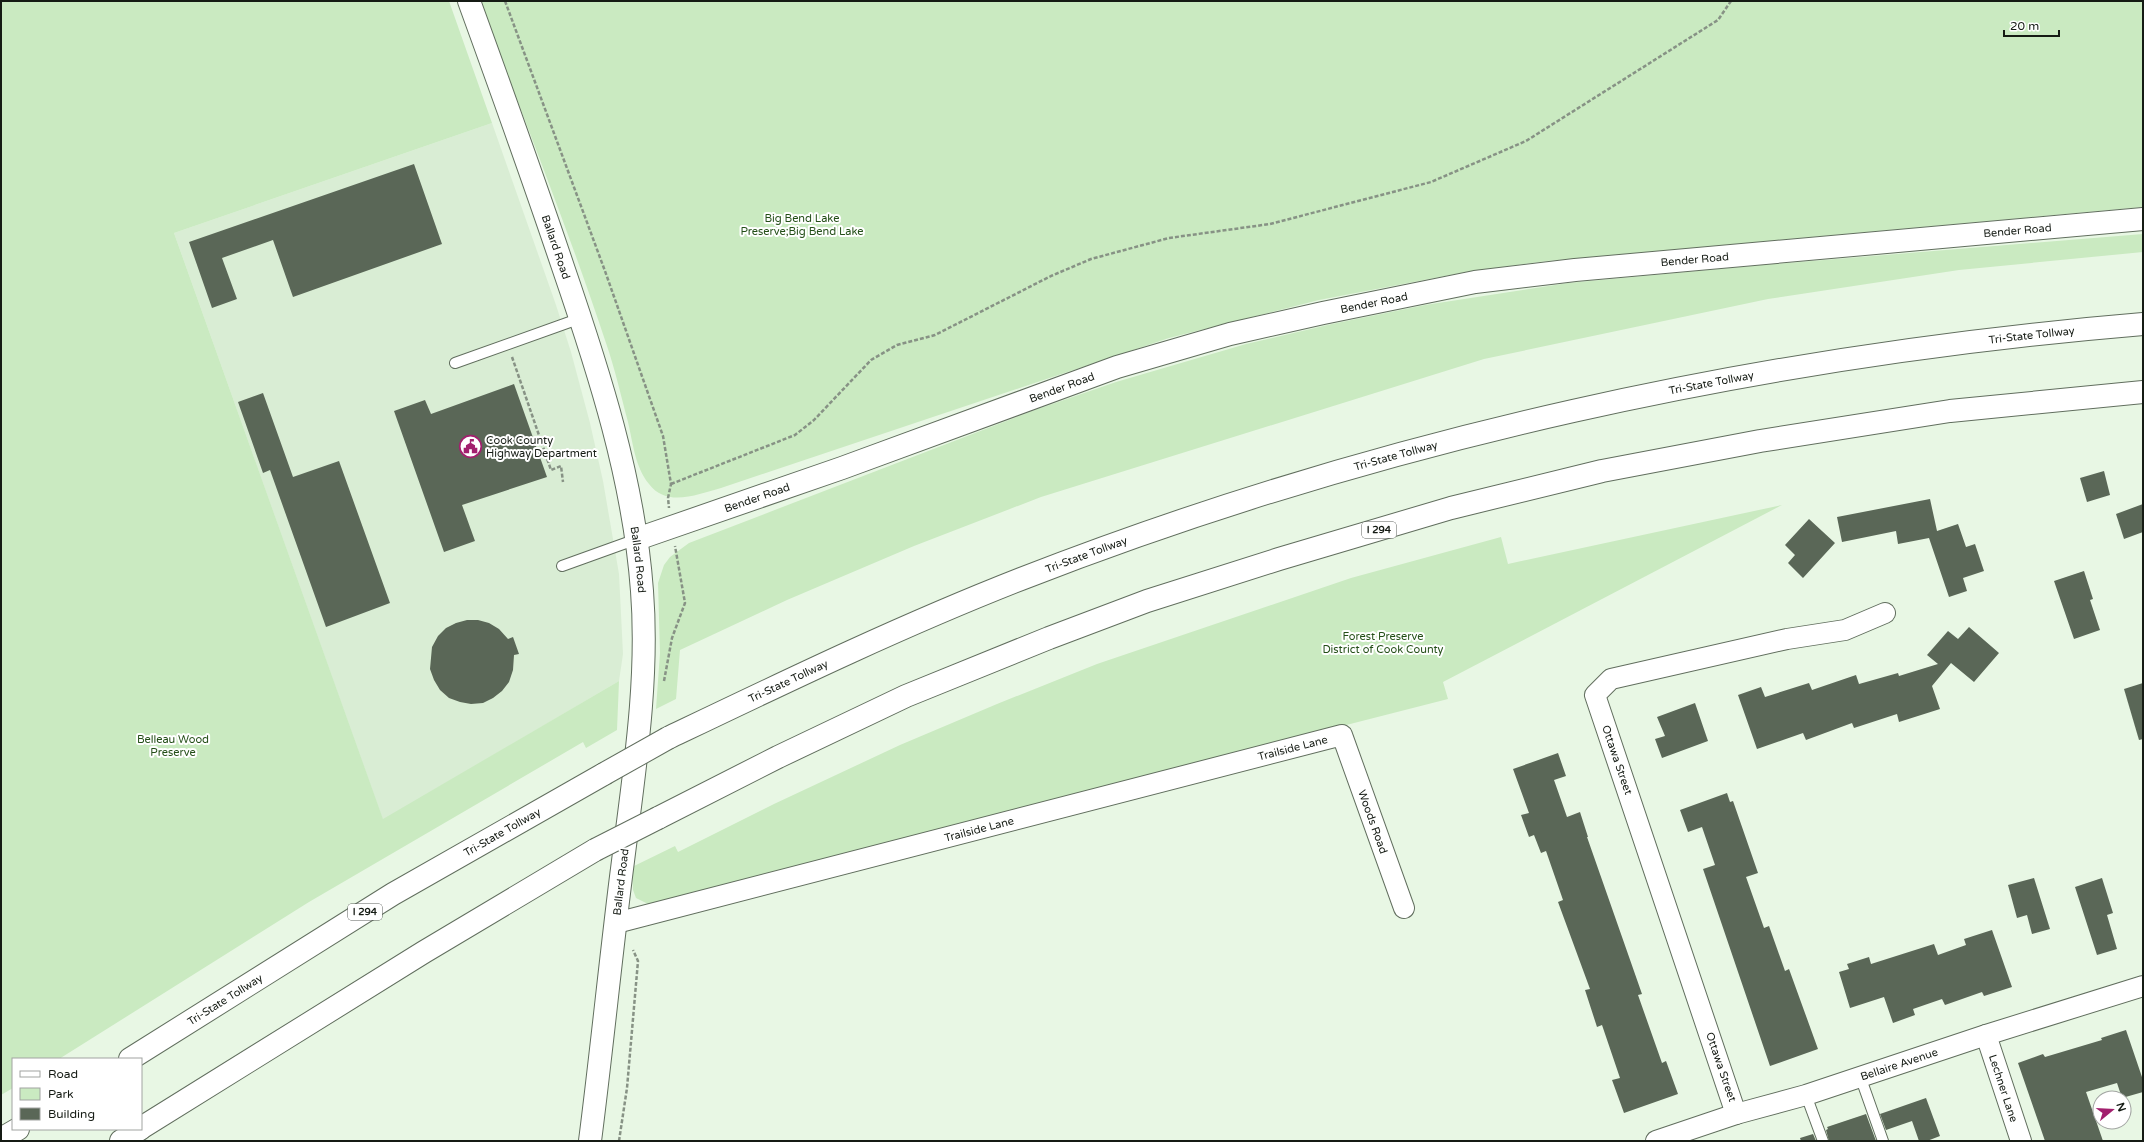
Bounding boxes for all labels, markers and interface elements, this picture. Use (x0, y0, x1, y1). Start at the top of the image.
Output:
scale bar (2004, 12, 2059, 38)
text: 20 m (2010, 19, 2039, 33)
park label: Big Bend Lake Preserve;Big Bend Lake (740, 212, 864, 238)
street label: Ballard Road (539, 213, 573, 281)
street label: Bender Road (1983, 221, 2052, 240)
street label: Bender Road (1660, 250, 1729, 269)
street label: Bender Road (1339, 289, 1409, 316)
street label: Tri-State Tollway (1988, 324, 2075, 346)
street label: Tri-State Tollway (1668, 368, 1755, 397)
street label: Bender Road (1027, 369, 1096, 405)
public building icon: Cook County Highway Department (458, 433, 484, 459)
place label: Cook County Highway Department (486, 434, 597, 460)
street label: Tri-State Tollway (1352, 438, 1439, 473)
street label: Bender Road (723, 480, 792, 515)
road number: I 294 (1362, 522, 1396, 538)
street label: Ballard Road (628, 525, 649, 593)
street label: Tri-State Tollway (1044, 533, 1129, 575)
park label: Forest Preserve District of Cook County (1322, 630, 1444, 656)
street label: Tri-State Tollway (746, 657, 830, 705)
street label: Ottawa Street (1599, 724, 1635, 796)
park label: Belleau Wood Preserve (137, 733, 209, 759)
street label: Trailside Lane (1256, 733, 1329, 763)
street label: Woods Road (1356, 788, 1390, 855)
street label: Tri-State Tollway (461, 805, 543, 859)
street label: Trailside Lane (943, 814, 1015, 844)
street label: Ballard Road (610, 848, 632, 916)
road number: I 294 (348, 904, 382, 920)
street label: Tri-State Tollway (185, 971, 265, 1028)
street label: Ottawa Street (1703, 1031, 1739, 1103)
street label: Bellaire Avenue (1859, 1045, 1939, 1083)
street label: Lechner Lane (1986, 1053, 2021, 1124)
legend (12, 1058, 142, 1130)
text: Road (48, 1067, 78, 1081)
text: Park (48, 1087, 74, 1101)
north arrow (2092, 1090, 2132, 1130)
text: N (2113, 1101, 2129, 1113)
text: Building (48, 1107, 95, 1121)

